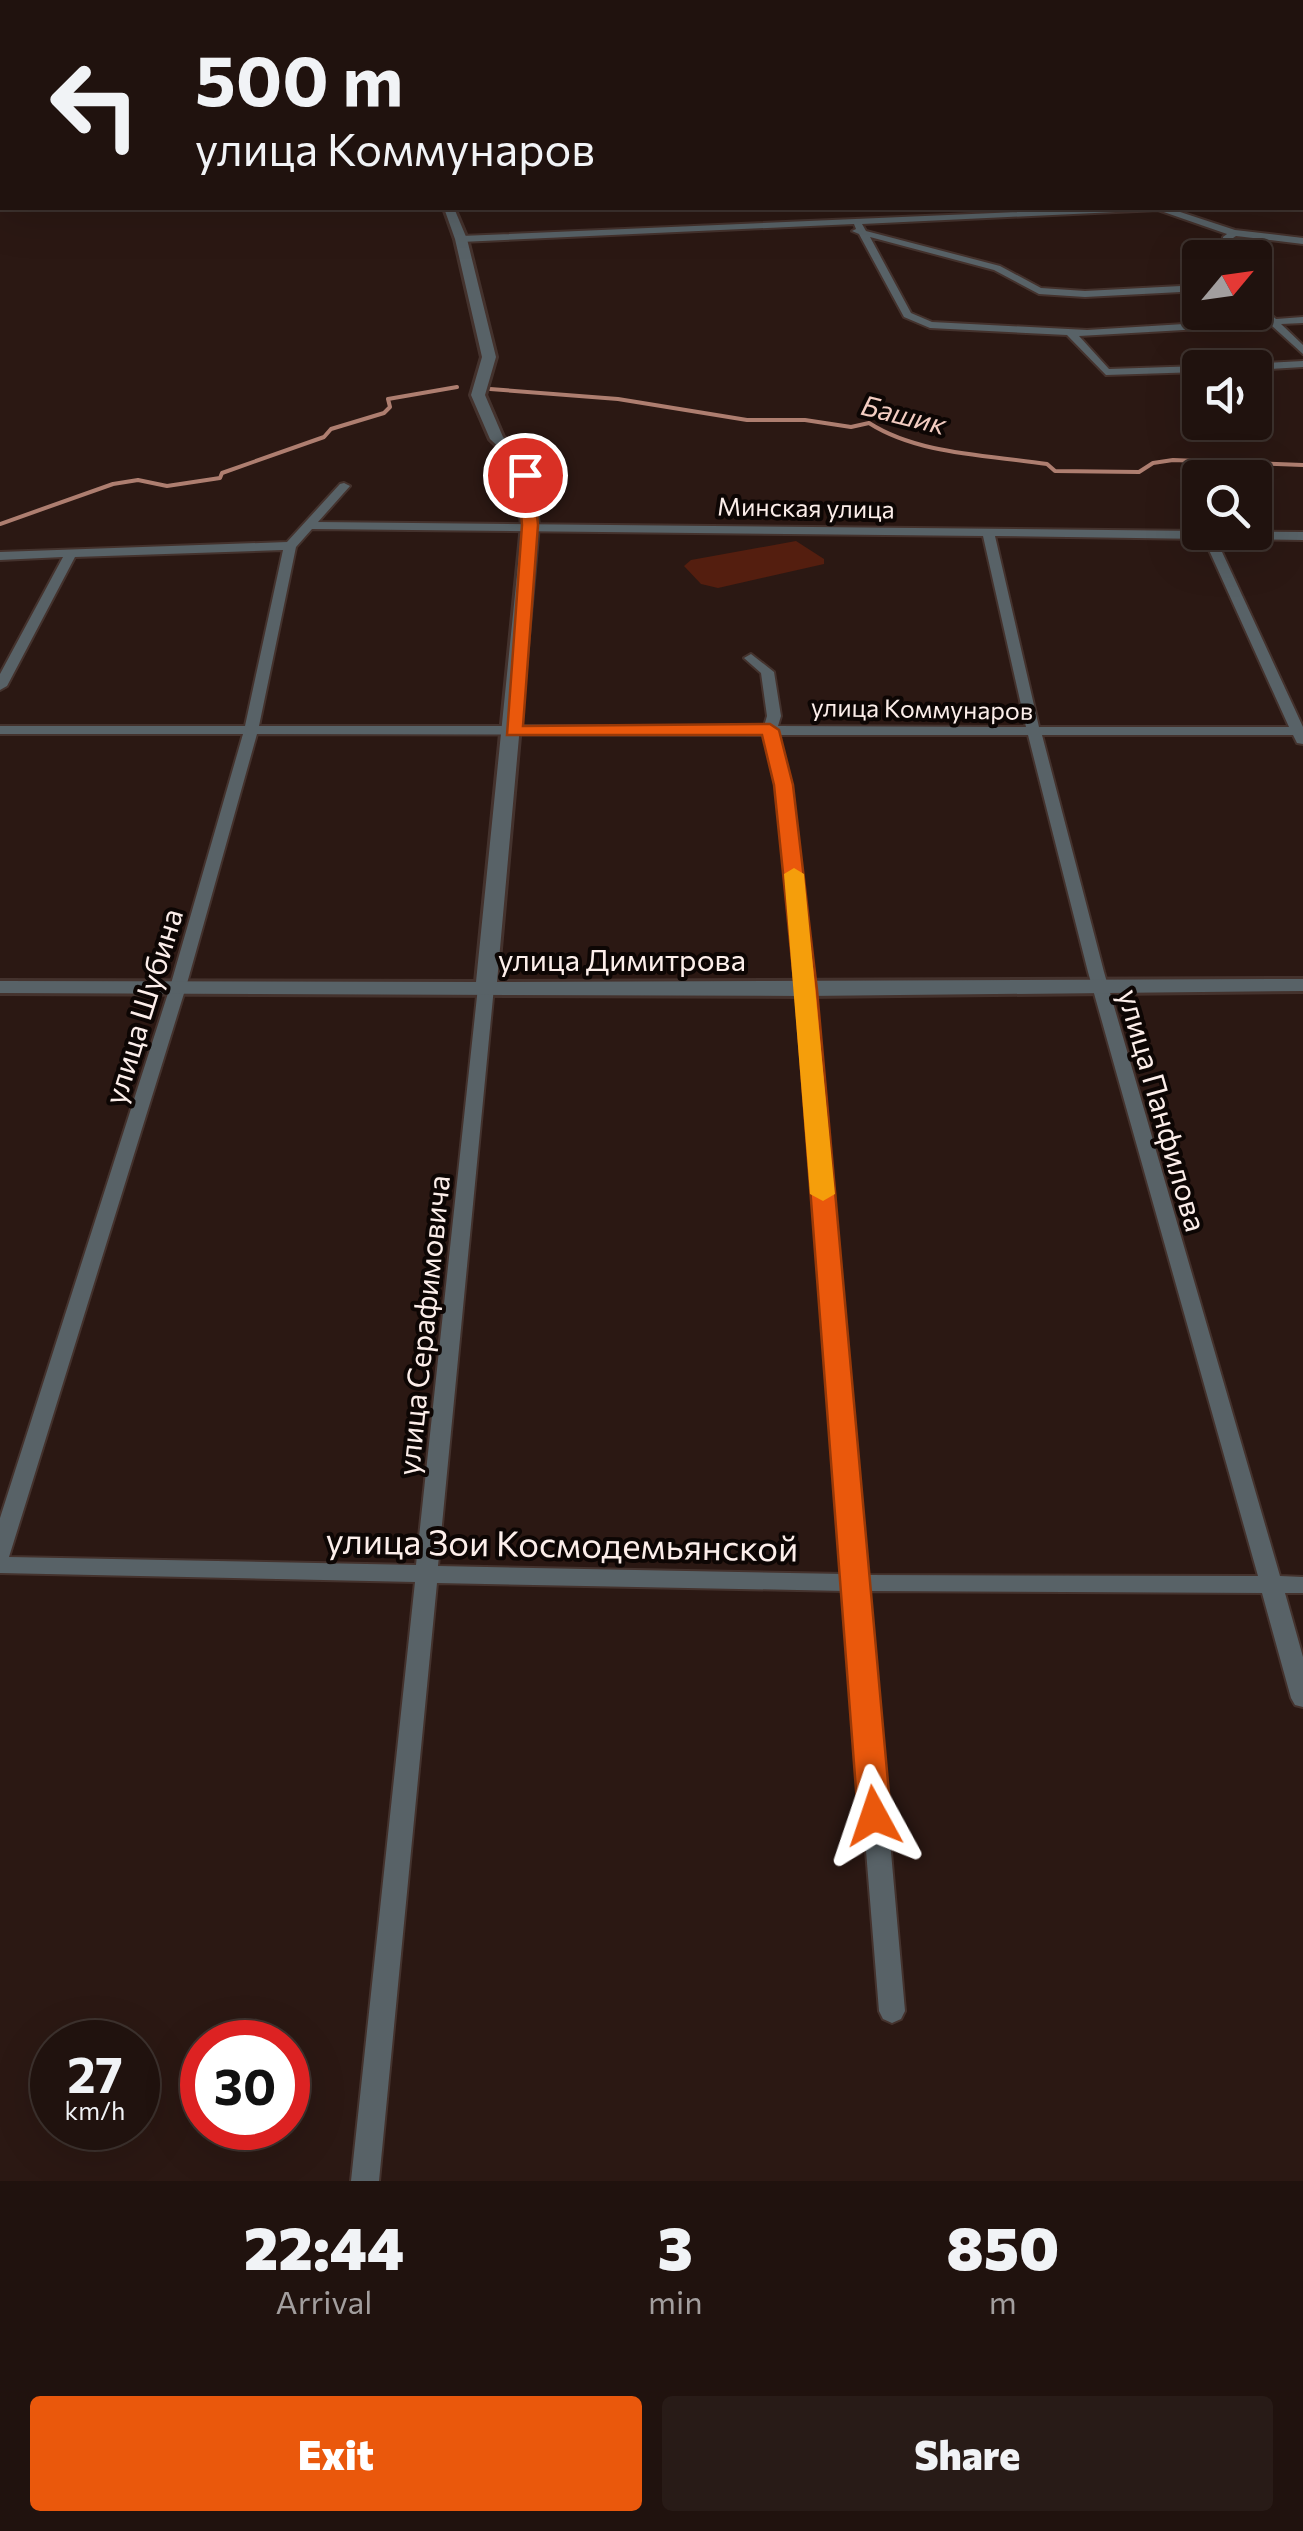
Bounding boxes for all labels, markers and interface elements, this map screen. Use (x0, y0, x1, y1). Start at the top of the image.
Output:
text: 500 m (195, 35, 403, 120)
icon: left (30, 40, 160, 170)
text: улица Коммунаров (195, 120, 595, 175)
north arrow (1182, 240, 1272, 330)
map controls (1182, 240, 1272, 550)
button: sound (1182, 350, 1272, 440)
water label: Башик (858, 387, 951, 441)
pin (483, 433, 568, 518)
icon: arrive (498, 448, 553, 503)
button: search (1182, 460, 1272, 550)
street label: Минская улица (717, 490, 895, 524)
street label: улица Коммунаров (811, 691, 1033, 725)
street label: улица Шубина (95, 904, 189, 1108)
street label: улица Димитрова (498, 940, 746, 977)
street label: улица Панфилова (1112, 985, 1216, 1235)
street label: улица Серафимовича (388, 1173, 456, 1477)
street label: улица Зои Космодемьянской (325, 1517, 799, 1569)
position arrow (822, 1764, 926, 1868)
speed limit sign: 30 (180, 2020, 310, 2150)
text: 27 (67, 2042, 123, 2103)
text: km/h (65, 2095, 125, 2125)
text: 22:44 (244, 2209, 404, 2282)
text: 3 (658, 2209, 693, 2282)
text: 850 (946, 2209, 1059, 2282)
text: Arrival (276, 2281, 372, 2321)
text: min (648, 2281, 703, 2321)
text: m (989, 2281, 1017, 2321)
button: Exit (30, 2396, 642, 2511)
button: Share (662, 2396, 1273, 2511)

